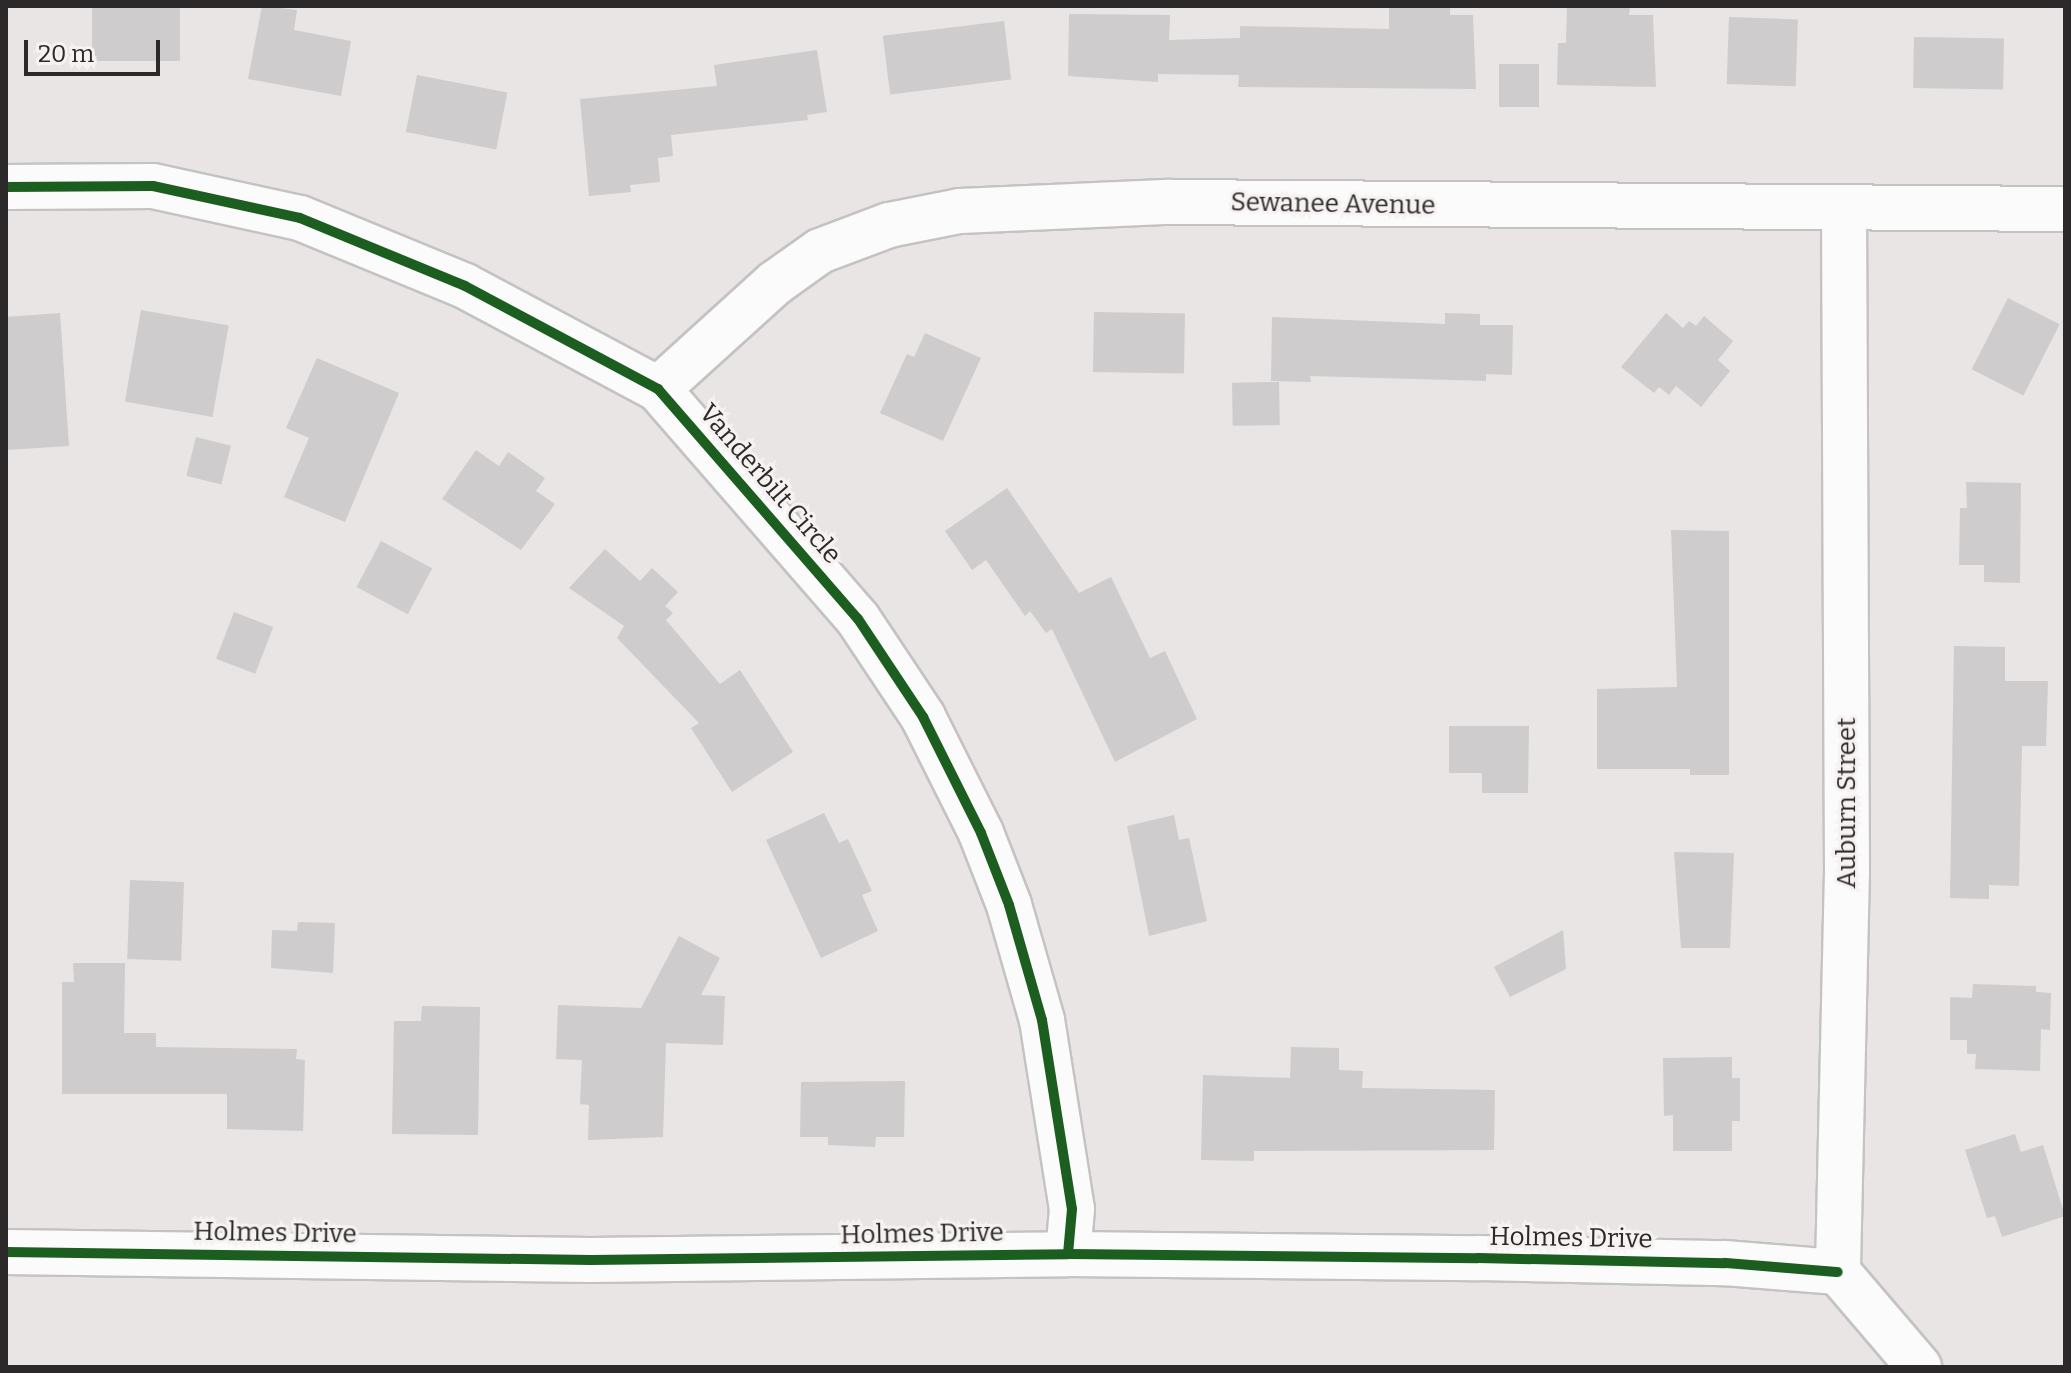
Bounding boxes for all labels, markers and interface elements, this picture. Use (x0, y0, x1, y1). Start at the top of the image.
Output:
scale bar (28, 24, 164, 74)
text: 20 m (38, 40, 94, 68)
street label: Sewanee Avenue (1230, 187, 1436, 221)
street label: Vanderbilt Circle (692, 398, 848, 570)
street label: Auburn Street (1831, 717, 1863, 889)
street label: Holmes Drive (193, 1216, 357, 1250)
street label: Holmes Drive (840, 1217, 1004, 1251)
street label: Holmes Drive (1489, 1221, 1653, 1255)

